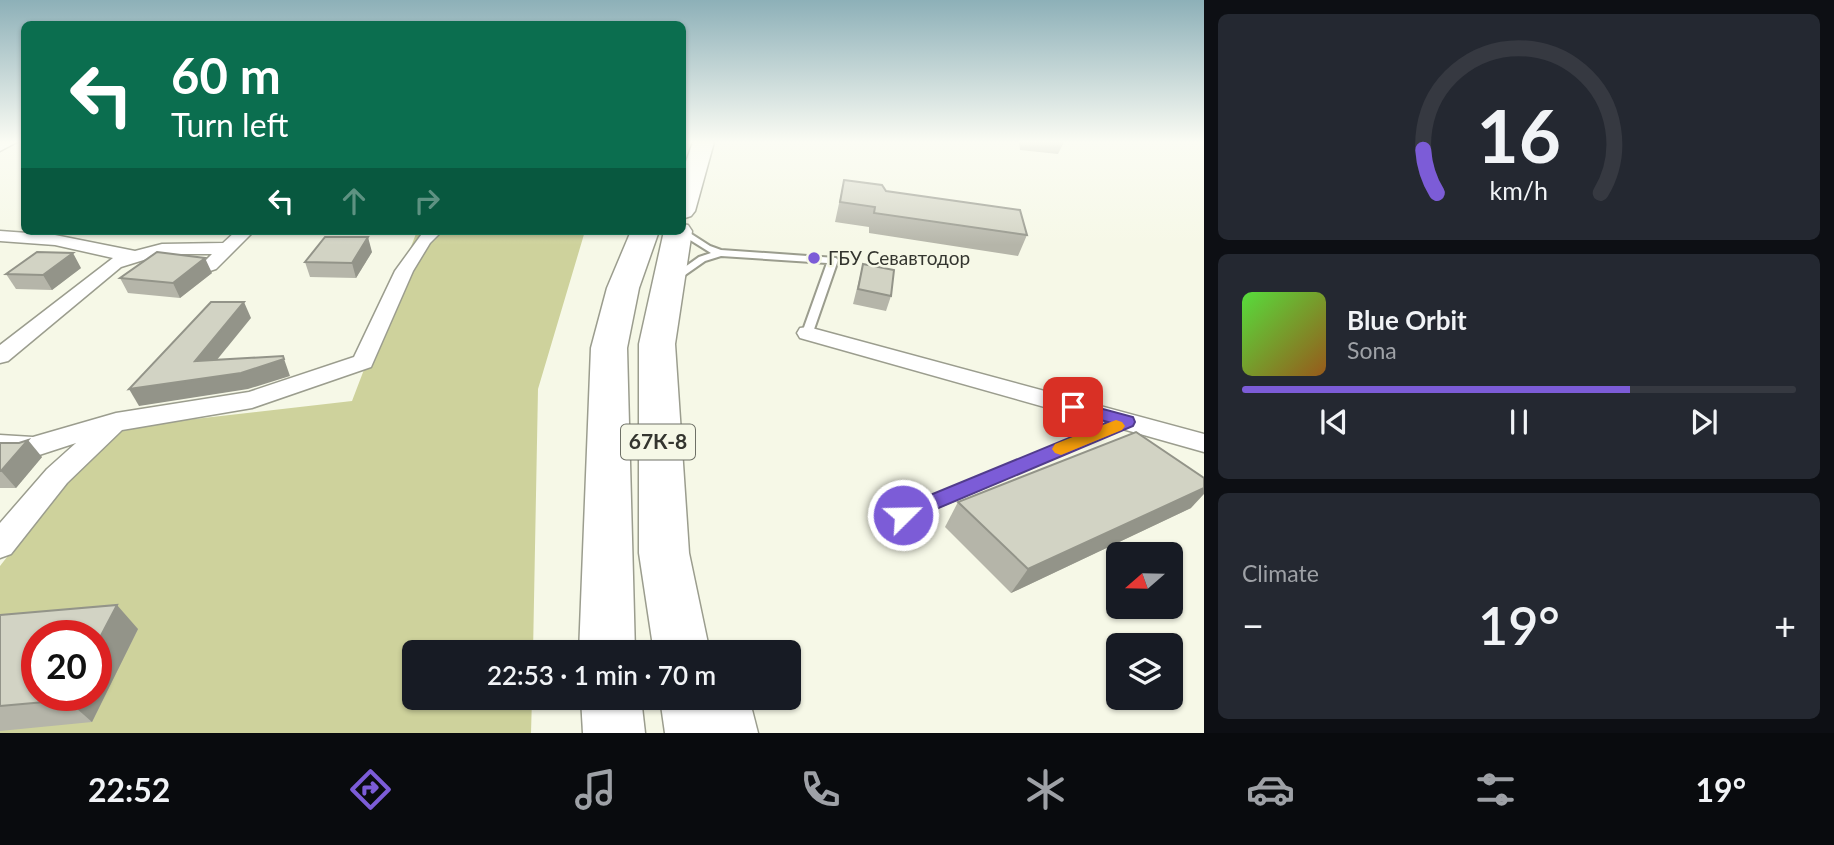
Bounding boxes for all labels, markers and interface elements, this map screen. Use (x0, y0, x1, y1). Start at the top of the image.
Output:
text: 60 m (171, 46, 281, 104)
icon: left (56, 49, 147, 140)
text: 16 (1477, 91, 1561, 179)
text: Turn left (171, 105, 288, 144)
text: km/h (1490, 175, 1548, 205)
icon: left (262, 182, 300, 220)
icon: ahead (335, 182, 373, 220)
icon: right (408, 182, 446, 220)
place label: ГБУ Севавтодор (828, 246, 970, 269)
marker: ГБУ Севавтодор (806, 250, 822, 266)
text: Blue Orbit (1347, 304, 1467, 336)
text: Sona (1347, 336, 1397, 364)
pin (1043, 377, 1103, 437)
icon: arrive (1054, 388, 1092, 426)
icon: previous (1315, 403, 1353, 441)
icon: pause (1500, 403, 1538, 441)
icon: next (1685, 403, 1723, 441)
road number: 67К-8 (621, 424, 695, 460)
position arrow (866, 478, 940, 552)
north arrow (1106, 542, 1183, 620)
map controls (1106, 542, 1183, 710)
text: Climate (1242, 559, 1319, 587)
text: 19° (1478, 594, 1560, 656)
text: − (1242, 602, 1264, 648)
text: + (1774, 602, 1796, 648)
speed limit sign: 20 (21, 620, 112, 711)
button: layers (1106, 633, 1183, 710)
text: 22:53 · 1 min · 70 m (487, 659, 716, 691)
icon: directions (346, 765, 395, 814)
icon: music (571, 765, 620, 814)
icon: phone (796, 765, 845, 814)
icon: climate (1021, 765, 1070, 814)
icon: car (1246, 765, 1295, 814)
icon: filters (1471, 765, 1520, 814)
text: 22:52 (88, 770, 170, 809)
text: 19° (1696, 770, 1746, 809)

